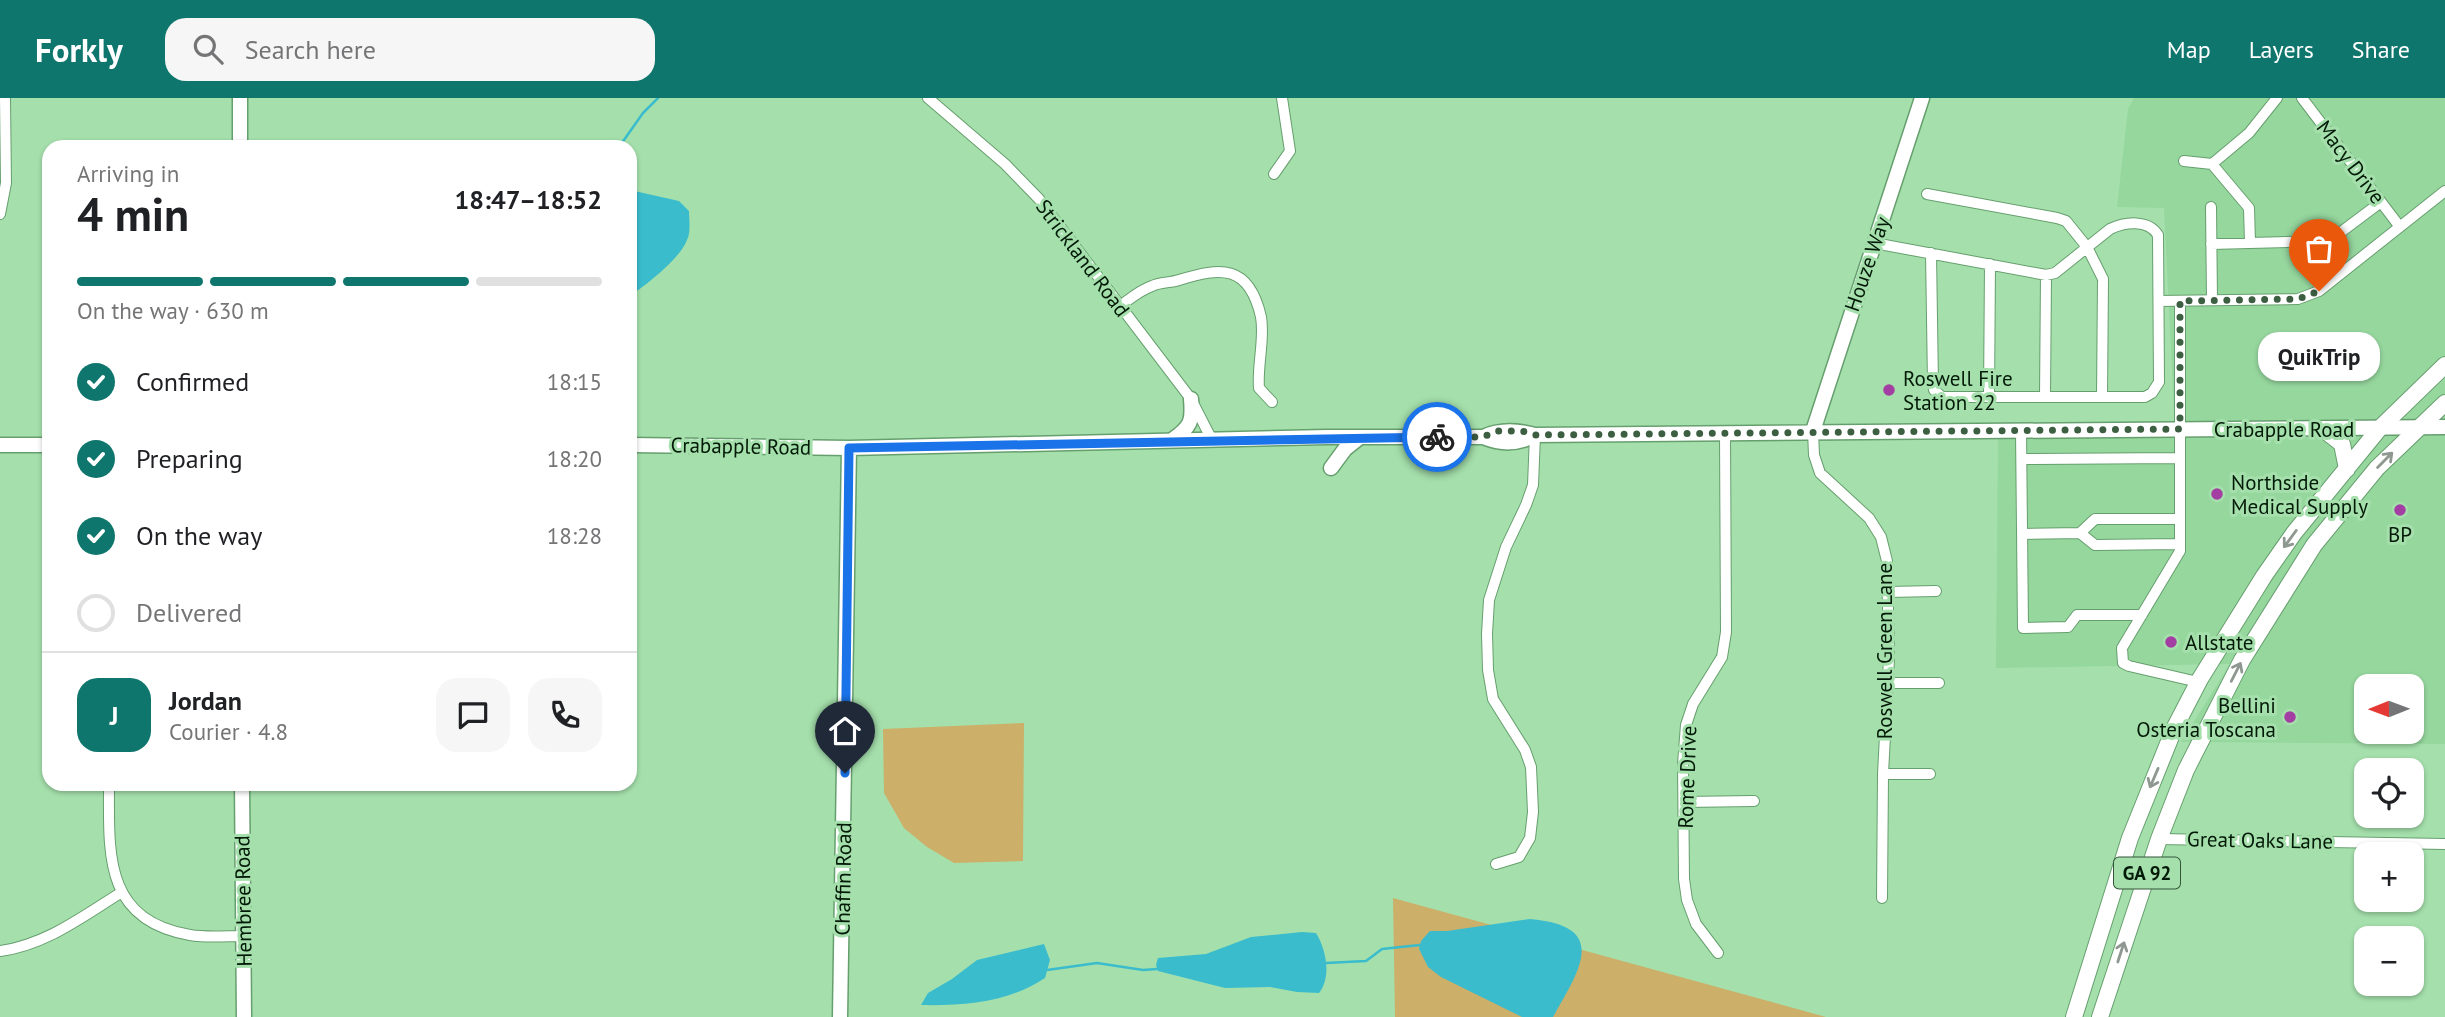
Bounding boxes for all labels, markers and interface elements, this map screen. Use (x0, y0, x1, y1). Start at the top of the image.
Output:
search box (165, 18, 655, 81)
text: Forkly (35, 28, 123, 71)
icon: search (189, 30, 227, 68)
text: Search here (245, 33, 376, 66)
text: Map (2167, 34, 2211, 65)
text: Layers (2249, 34, 2314, 65)
text: Share (2352, 34, 2410, 65)
street label: Macy Drive (2311, 115, 2391, 209)
text: Arriving in (77, 159, 179, 188)
text: 18:47–18:52 (455, 183, 602, 216)
text: 4 min (77, 184, 189, 244)
street label: Strickland Road (1030, 194, 1136, 322)
street label: Houze Way (1838, 213, 1896, 315)
pin (2289, 219, 2349, 291)
icon: bag (2300, 230, 2338, 268)
text: On the way · 630 m (77, 296, 269, 325)
callout: QuikTrip (2258, 333, 2380, 382)
text: QuikTrip (2278, 342, 2360, 371)
icon: check (77, 363, 115, 401)
text: Confirmed (136, 365, 249, 398)
place label: Roswell Fire Station 22 (1903, 365, 2013, 416)
text: 18:15 (547, 367, 602, 396)
marker: Roswell Fire Station 22 (1881, 382, 1897, 398)
courier (1402, 402, 1472, 472)
street label: Crabapple Road (2214, 416, 2354, 443)
icon: bike (1418, 418, 1456, 456)
street label: Crabapple Road (671, 431, 811, 461)
icon: check (77, 440, 115, 478)
text: Preparing (136, 442, 243, 475)
text: 18:20 (547, 444, 602, 473)
one-way arrow (2376, 452, 2393, 469)
place label: Northside Medical Supply (2231, 469, 2368, 520)
marker: Northside Medical Supply (2209, 486, 2225, 502)
marker: BP (2392, 502, 2408, 518)
icon: check (77, 517, 115, 555)
text: On the way (136, 519, 262, 552)
text: 18:28 (547, 521, 602, 550)
place label: BP (2388, 521, 2412, 548)
one-way arrow (2283, 529, 2298, 548)
street label: Roswell Green Lane (1871, 563, 1898, 739)
text: Delivered (136, 596, 242, 629)
place label: Allstate (2185, 629, 2253, 656)
marker: Allstate (2163, 634, 2179, 650)
one-way arrow (2230, 662, 2243, 683)
north arrow (2354, 674, 2424, 744)
map controls (2354, 674, 2424, 996)
button: chat (436, 678, 510, 752)
button: phone (528, 678, 602, 752)
text: Jordan (169, 684, 242, 717)
place label: Bellini Osteria Toscana (2136, 692, 2276, 743)
text: J (110, 699, 118, 732)
pin (815, 701, 875, 773)
marker: Bellini Osteria Toscana (2282, 709, 2298, 725)
icon: home (826, 712, 864, 750)
text: Courier · 4.8 (169, 717, 288, 746)
street label: Rome Drive (1672, 725, 1702, 829)
button: locate (2354, 758, 2424, 828)
one-way arrow (2147, 767, 2160, 788)
street label: Chaffin Road (829, 822, 857, 936)
street label: Great Oaks Lane (2187, 825, 2333, 855)
street label: Hembree Road (228, 835, 258, 967)
button: + (2354, 842, 2424, 912)
road number: GA 92 (2114, 858, 2180, 888)
button: − (2354, 926, 2424, 996)
one-way arrow (2115, 941, 2128, 963)

